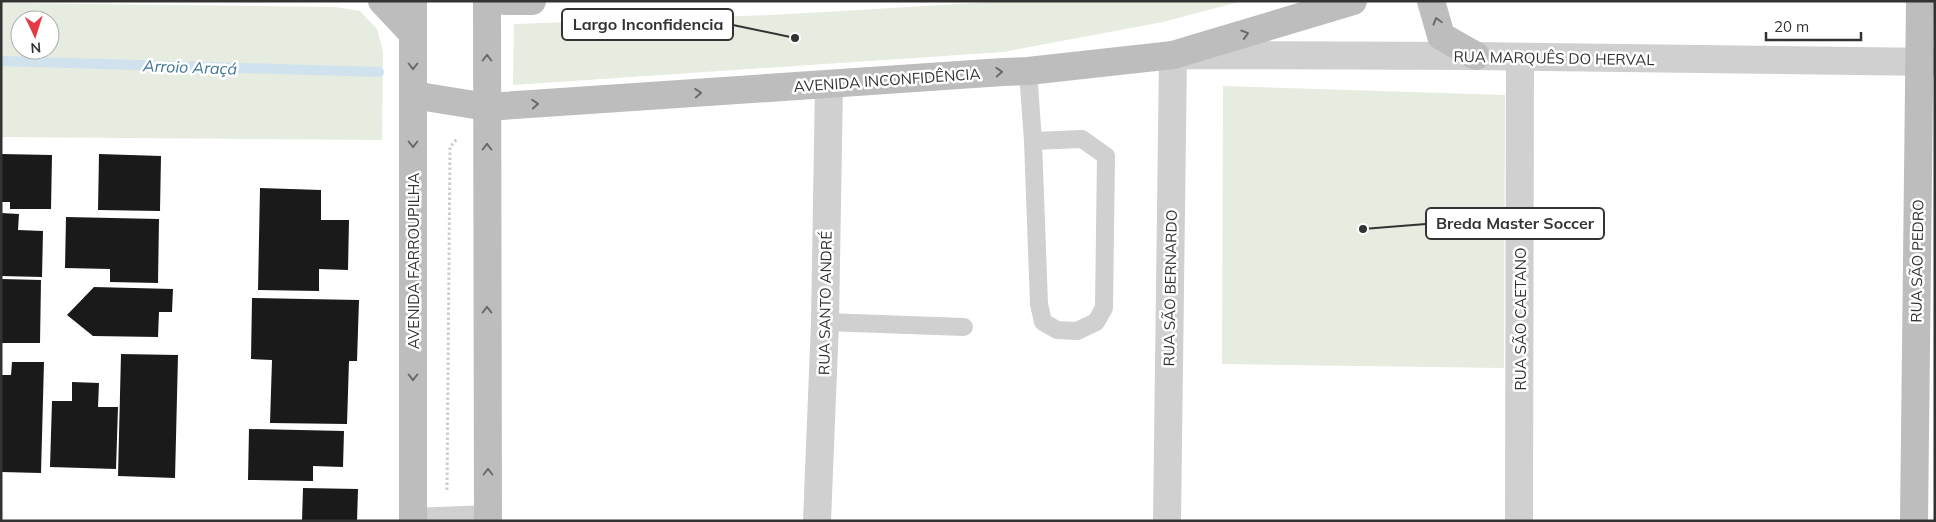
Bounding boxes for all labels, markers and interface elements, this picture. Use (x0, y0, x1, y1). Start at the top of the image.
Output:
callout: Largo Inconfidencia (562, 9, 733, 40)
north arrow (10, 10, 60, 60)
scale bar (1766, 10, 1861, 42)
text: Largo Inconfidencia (573, 14, 723, 34)
one-way arrow (1432, 17, 1442, 26)
text: 20 m (1774, 17, 1809, 36)
one-way arrow (1241, 29, 1249, 39)
text: N (30, 39, 42, 57)
street label: RUA MARQUÊS DO HERVAL (1453, 47, 1655, 69)
one-way arrow (482, 54, 492, 62)
water label: Arroio Araçá (142, 55, 238, 79)
one-way arrow (408, 62, 418, 70)
street label: AVENIDA INCONFIDÊNCIA (793, 64, 981, 96)
one-way arrow (996, 66, 1004, 77)
one-way arrow (694, 88, 702, 99)
one-way arrow (532, 99, 540, 110)
one-way arrow (408, 140, 418, 148)
one-way arrow (482, 143, 492, 150)
street label: AVENIDA FARROUPILHA (404, 173, 423, 349)
street label: RUA SÃO PEDRO (1906, 199, 1928, 323)
callout: Breda Master Soccer (1426, 208, 1604, 239)
street label: RUA SÃO BERNARDO (1159, 210, 1181, 366)
text: Breda Master Soccer (1436, 213, 1595, 233)
street label: RUA SANTO ANDRÉ (814, 231, 836, 375)
street label: RUA SÃO CAETANO (1511, 247, 1530, 391)
one-way arrow (482, 305, 492, 313)
one-way arrow (408, 373, 418, 381)
one-way arrow (483, 468, 493, 476)

